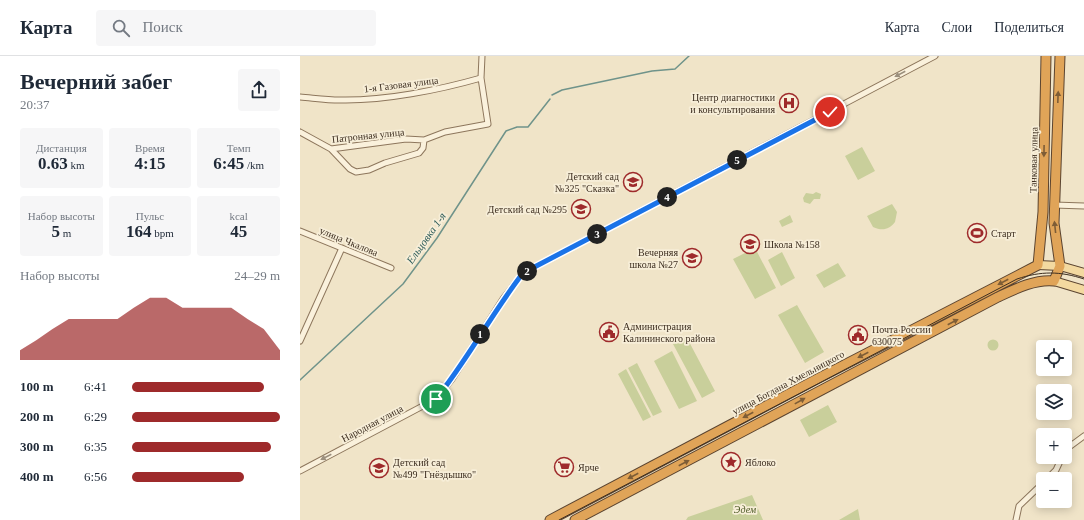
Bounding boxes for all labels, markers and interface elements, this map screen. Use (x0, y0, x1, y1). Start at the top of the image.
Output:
search box (96, 10, 376, 46)
text: Карта (20, 17, 72, 38)
icon: search (110, 17, 132, 39)
text: Поиск (142, 19, 183, 35)
text: Карта (885, 20, 919, 35)
text: Слои (941, 20, 972, 35)
text: Поделиться (994, 20, 1064, 35)
text: Вечерний забег (20, 69, 172, 94)
button: share (238, 69, 280, 111)
one-way arrow (895, 71, 906, 77)
street label: 1-я Газовая улица (363, 74, 440, 95)
one-way arrow (1055, 91, 1062, 103)
place label: Центр диагностики и консультирования (690, 92, 776, 115)
hospital icon: Центр диагностики и консультирования (778, 92, 800, 114)
pin (813, 95, 847, 129)
text: 20:37 (20, 97, 50, 112)
icon: check (819, 101, 841, 123)
street label: Патронная улица (331, 126, 405, 145)
street label: Танковая улица (1027, 126, 1040, 193)
text: Дистанция (36, 142, 87, 154)
text: Время (135, 142, 165, 154)
text: Темп (227, 142, 251, 154)
one-way arrow (1041, 145, 1047, 158)
pin: 5 (727, 150, 747, 170)
text: 0.63 (38, 154, 68, 173)
text: 4:15 (134, 154, 166, 173)
text: 6:45 (213, 154, 244, 173)
text: 5 (734, 154, 740, 166)
text: km (68, 159, 85, 171)
text: /km (244, 159, 264, 171)
place label: Детский сад №325 "Сказка" (555, 171, 619, 194)
school or university icon: Детский сад №325 "Сказка" (622, 171, 644, 193)
pin: 4 (657, 187, 677, 207)
text: 4 (664, 191, 670, 203)
school or university icon: Детский сад №295 (570, 198, 592, 220)
place label: Детский сад №295 (487, 204, 567, 215)
text: Набор высоты (28, 210, 95, 222)
text: Пульс (136, 210, 164, 222)
text: kcal (229, 210, 248, 222)
water label: Ельцовка 1-я (403, 210, 448, 267)
one-way arrow (1051, 221, 1058, 233)
text: 5 (51, 222, 60, 241)
text: 164 (126, 222, 152, 241)
text: 45 (230, 222, 247, 241)
sports icon: Старт (966, 222, 988, 244)
pin: 3 (587, 224, 607, 244)
street label: улица Чкалова (318, 225, 380, 258)
text: m (60, 227, 71, 239)
text: bpm (152, 227, 174, 239)
text: 3 (594, 228, 600, 240)
place label: Старт (991, 228, 1016, 239)
school or university icon: Школа №158 (739, 233, 761, 255)
place label: Школа №158 (764, 239, 820, 250)
place label: Вечерняя школа №27 (630, 247, 678, 270)
school or university icon: Вечерняя школа №27 (681, 247, 703, 269)
pin: 2 (517, 261, 537, 281)
text: 2 (524, 265, 530, 277)
text: Набор высоты (20, 268, 99, 283)
text: 24–29 m (234, 268, 280, 283)
one-way arrow (997, 278, 1009, 285)
one-way arrow (947, 318, 959, 325)
public building icon: Администрация Калининского района (598, 321, 620, 343)
place label: Администрация Калининского района (623, 321, 716, 344)
pin: 1 (470, 324, 490, 344)
public building icon: Почта России 630075 (847, 324, 869, 346)
place label: Почта России 630075 (872, 324, 931, 347)
text: 1 (477, 328, 483, 340)
map controls (1036, 340, 1072, 508)
button: locate (1036, 340, 1072, 376)
street label: улица Богдана Хмельницкого (730, 348, 846, 417)
one-way arrow (857, 351, 869, 358)
text: 100 m (20, 379, 54, 394)
text: 6:41 (84, 379, 107, 394)
pin (419, 382, 453, 416)
button: layers (1036, 384, 1072, 420)
icon: arrive (425, 388, 447, 410)
one-way arrow (794, 397, 806, 404)
street label: Народная улица (340, 402, 405, 444)
text: 200 m (20, 409, 54, 424)
text: 6:29 (84, 409, 107, 424)
one-way arrow (742, 412, 754, 419)
button: + (1036, 428, 1072, 464)
text: 300 m (20, 439, 54, 454)
text: 6:35 (84, 439, 107, 454)
place icon: Яблоко (720, 451, 742, 473)
one-way arrow (321, 454, 332, 461)
supermarket icon: Ярче (553, 456, 575, 478)
school or university icon: Детский сад №499 "Гнёздышко" (368, 457, 390, 479)
place label: Детский сад №499 "Гнёздышко" (393, 457, 476, 480)
place label: Яблоко (745, 457, 776, 468)
one-way arrow (678, 459, 690, 466)
place label: Ярче (578, 462, 599, 473)
text: 400 m (20, 469, 54, 484)
text: 6:56 (84, 469, 107, 484)
one-way arrow (627, 472, 639, 479)
button: − (1036, 472, 1072, 508)
park label: Эдем (734, 504, 757, 515)

